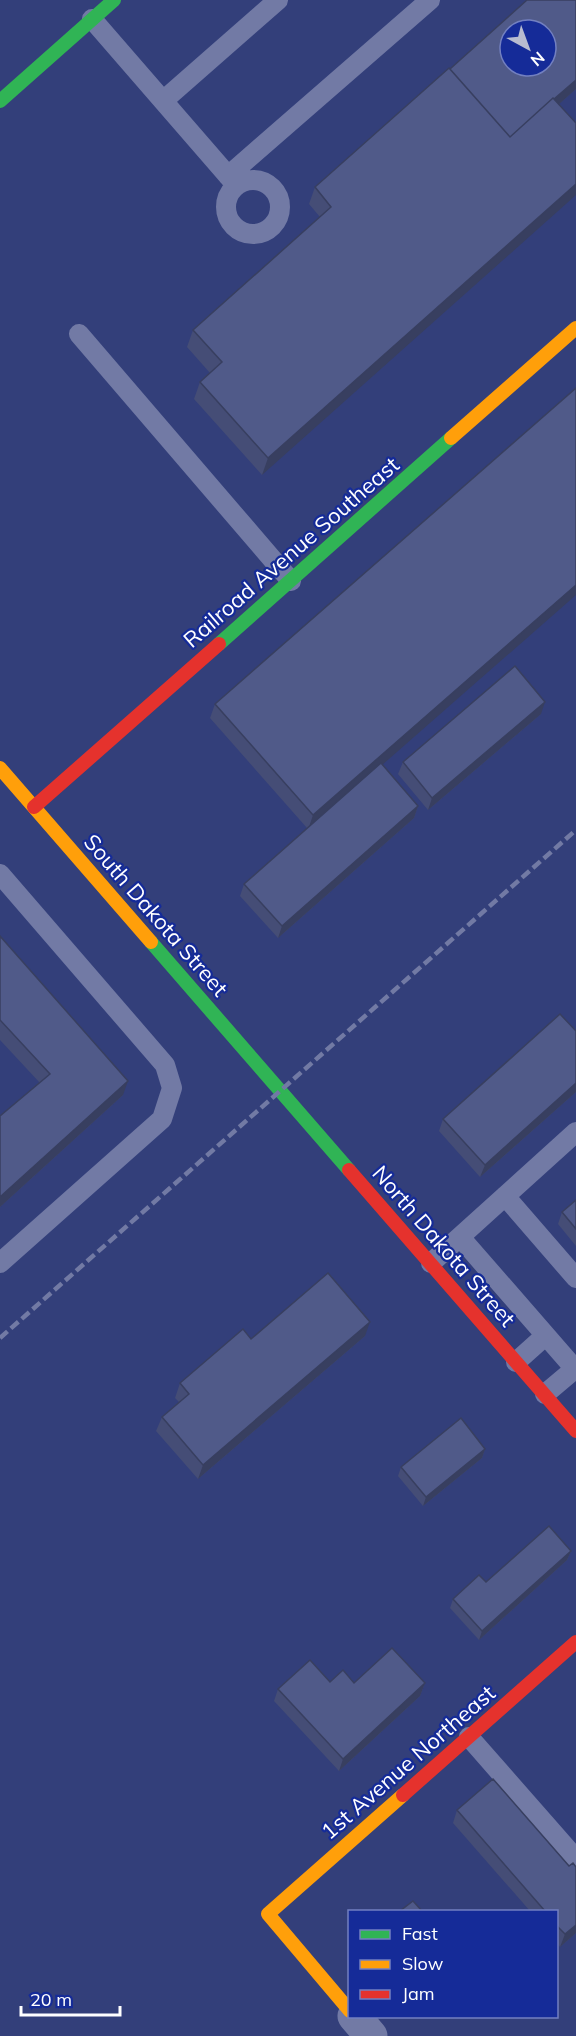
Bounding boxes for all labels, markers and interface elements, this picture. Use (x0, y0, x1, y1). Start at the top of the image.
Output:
north arrow (498, 18, 558, 78)
text: N (527, 48, 549, 71)
street label: Railroad Avenue Southeast (177, 450, 405, 653)
street label: South Dakota Street (78, 828, 234, 1002)
street label: North Dakota Street (366, 1160, 522, 1333)
street label: 1st Avenue Northeast (315, 1679, 501, 1845)
legend (348, 1910, 558, 2018)
text: Fast (402, 1922, 438, 1945)
text: Slow (402, 1952, 444, 1975)
scale bar (21, 1979, 120, 2017)
text: Jam (402, 1982, 435, 2005)
text: 20 m (30, 1988, 72, 2011)

